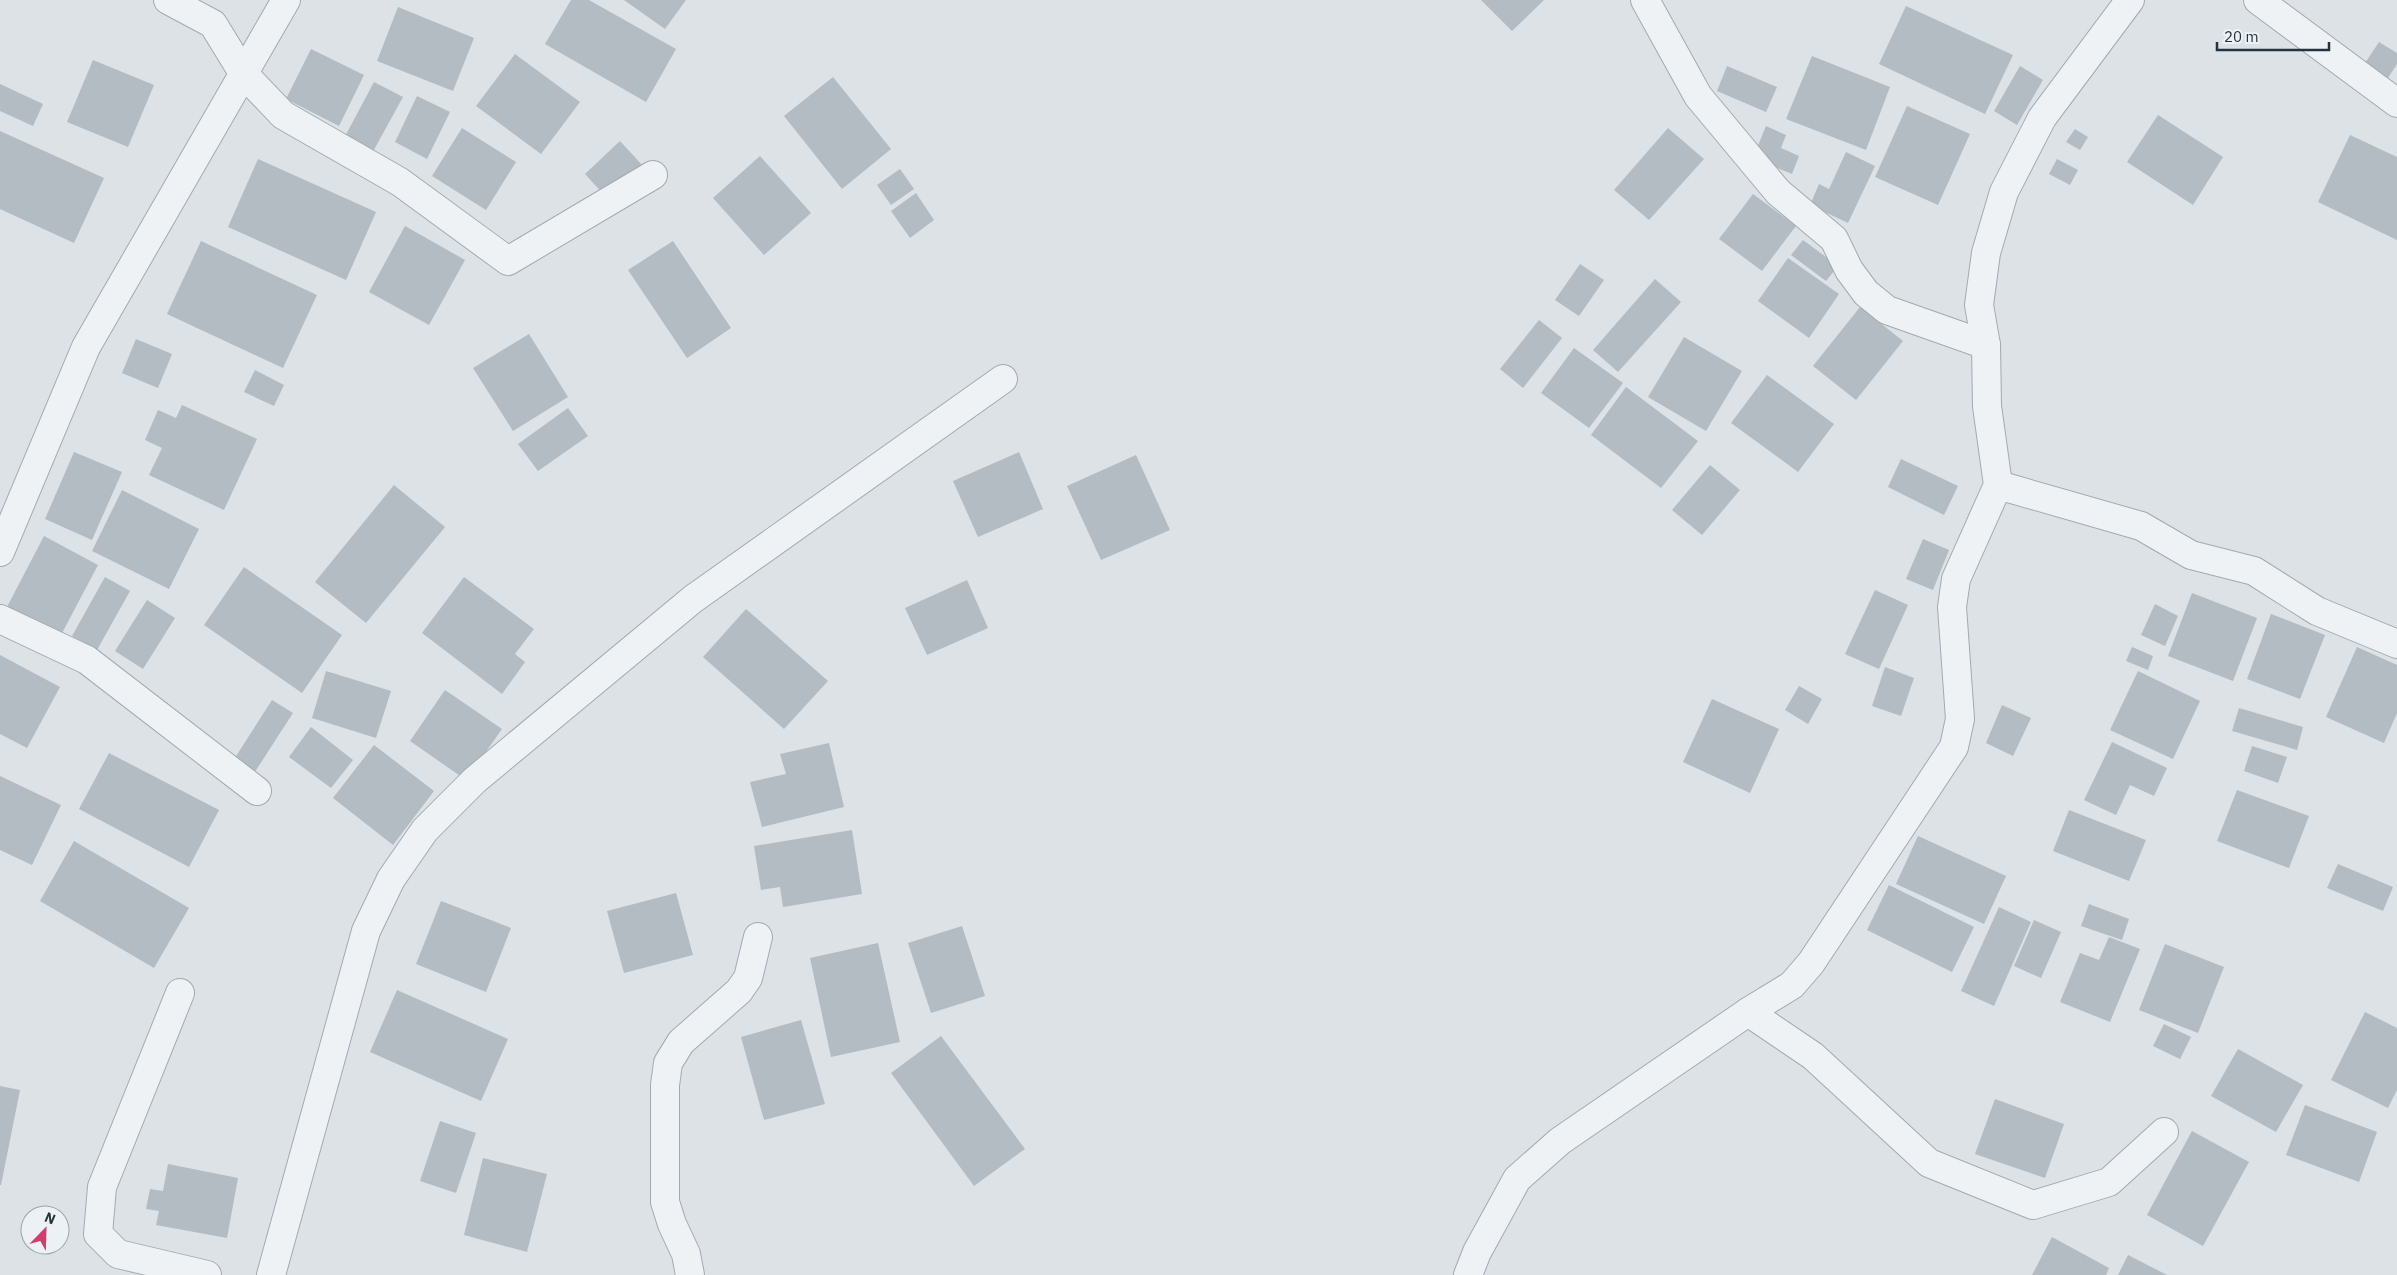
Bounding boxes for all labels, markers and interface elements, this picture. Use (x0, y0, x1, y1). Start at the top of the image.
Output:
scale bar (2217, 20, 2330, 52)
text: 20 m (2224, 27, 2259, 46)
north arrow (20, 1205, 70, 1255)
text: N (42, 1208, 58, 1228)

